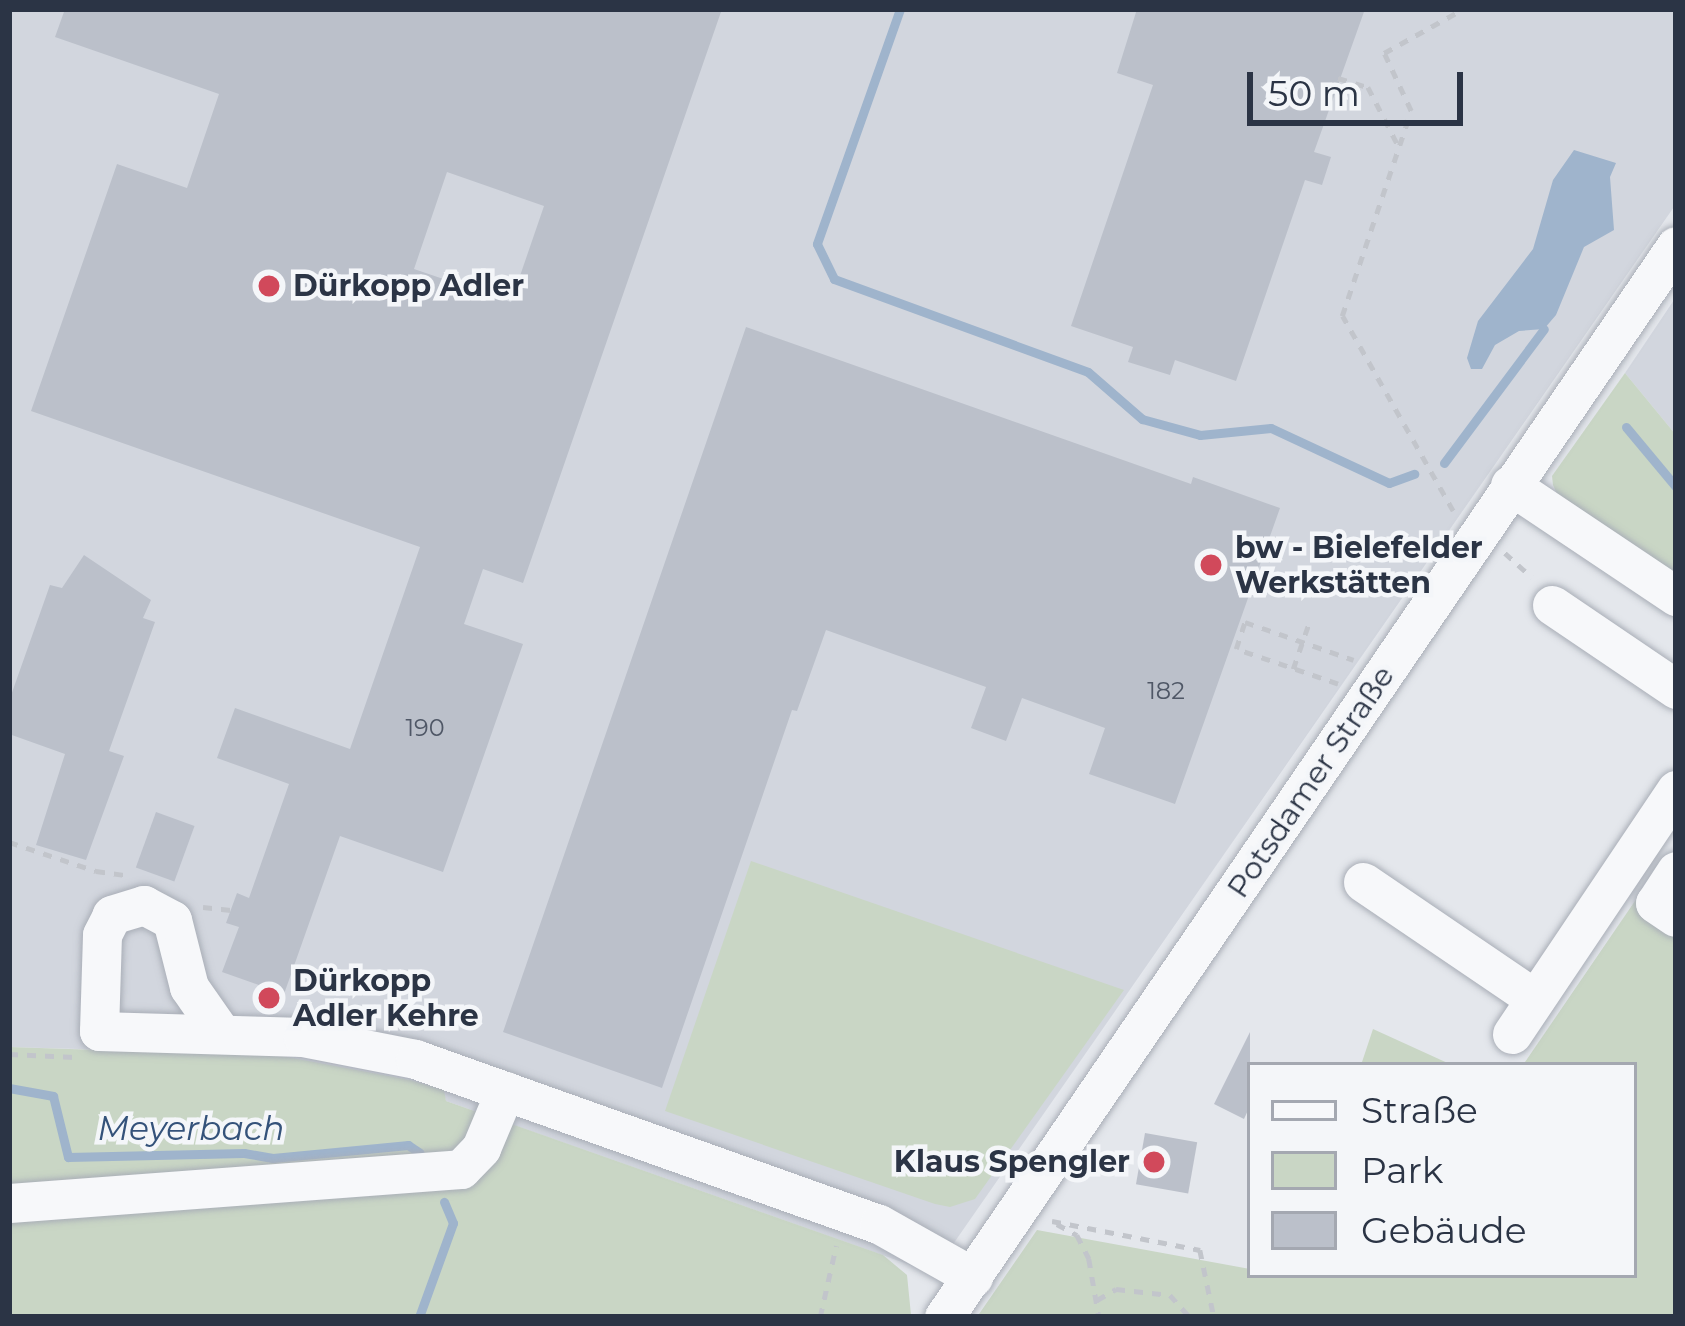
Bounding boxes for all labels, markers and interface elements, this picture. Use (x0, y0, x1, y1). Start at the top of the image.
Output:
scale bar (1253, 48, 1469, 122)
text: 50 m (1268, 71, 1360, 115)
place label: Dürkopp Adler (293, 268, 524, 304)
marker: Dürkopp Adler (256, 273, 282, 299)
place label: bw - Bielefelder Werkstätten (1235, 530, 1483, 600)
marker: bw - Bielefelder Werkstätten (1198, 552, 1224, 578)
street label: Potsdamer Straße (1220, 659, 1402, 905)
house number: 182 (1147, 677, 1185, 705)
house number: 190 (405, 714, 445, 742)
place label: Dürkopp Adler Kehre (293, 963, 479, 1034)
marker: Dürkopp Adler Kehre (256, 985, 282, 1011)
legend (1247, 1062, 1637, 1278)
text: Straße (1361, 1088, 1478, 1132)
water label: Meyerbach (98, 1109, 284, 1149)
place label: Klaus Spengler (894, 1144, 1130, 1180)
text: Park (1361, 1148, 1443, 1192)
marker: Klaus Spengler (1141, 1149, 1167, 1175)
text: Gebäude (1361, 1208, 1526, 1252)

